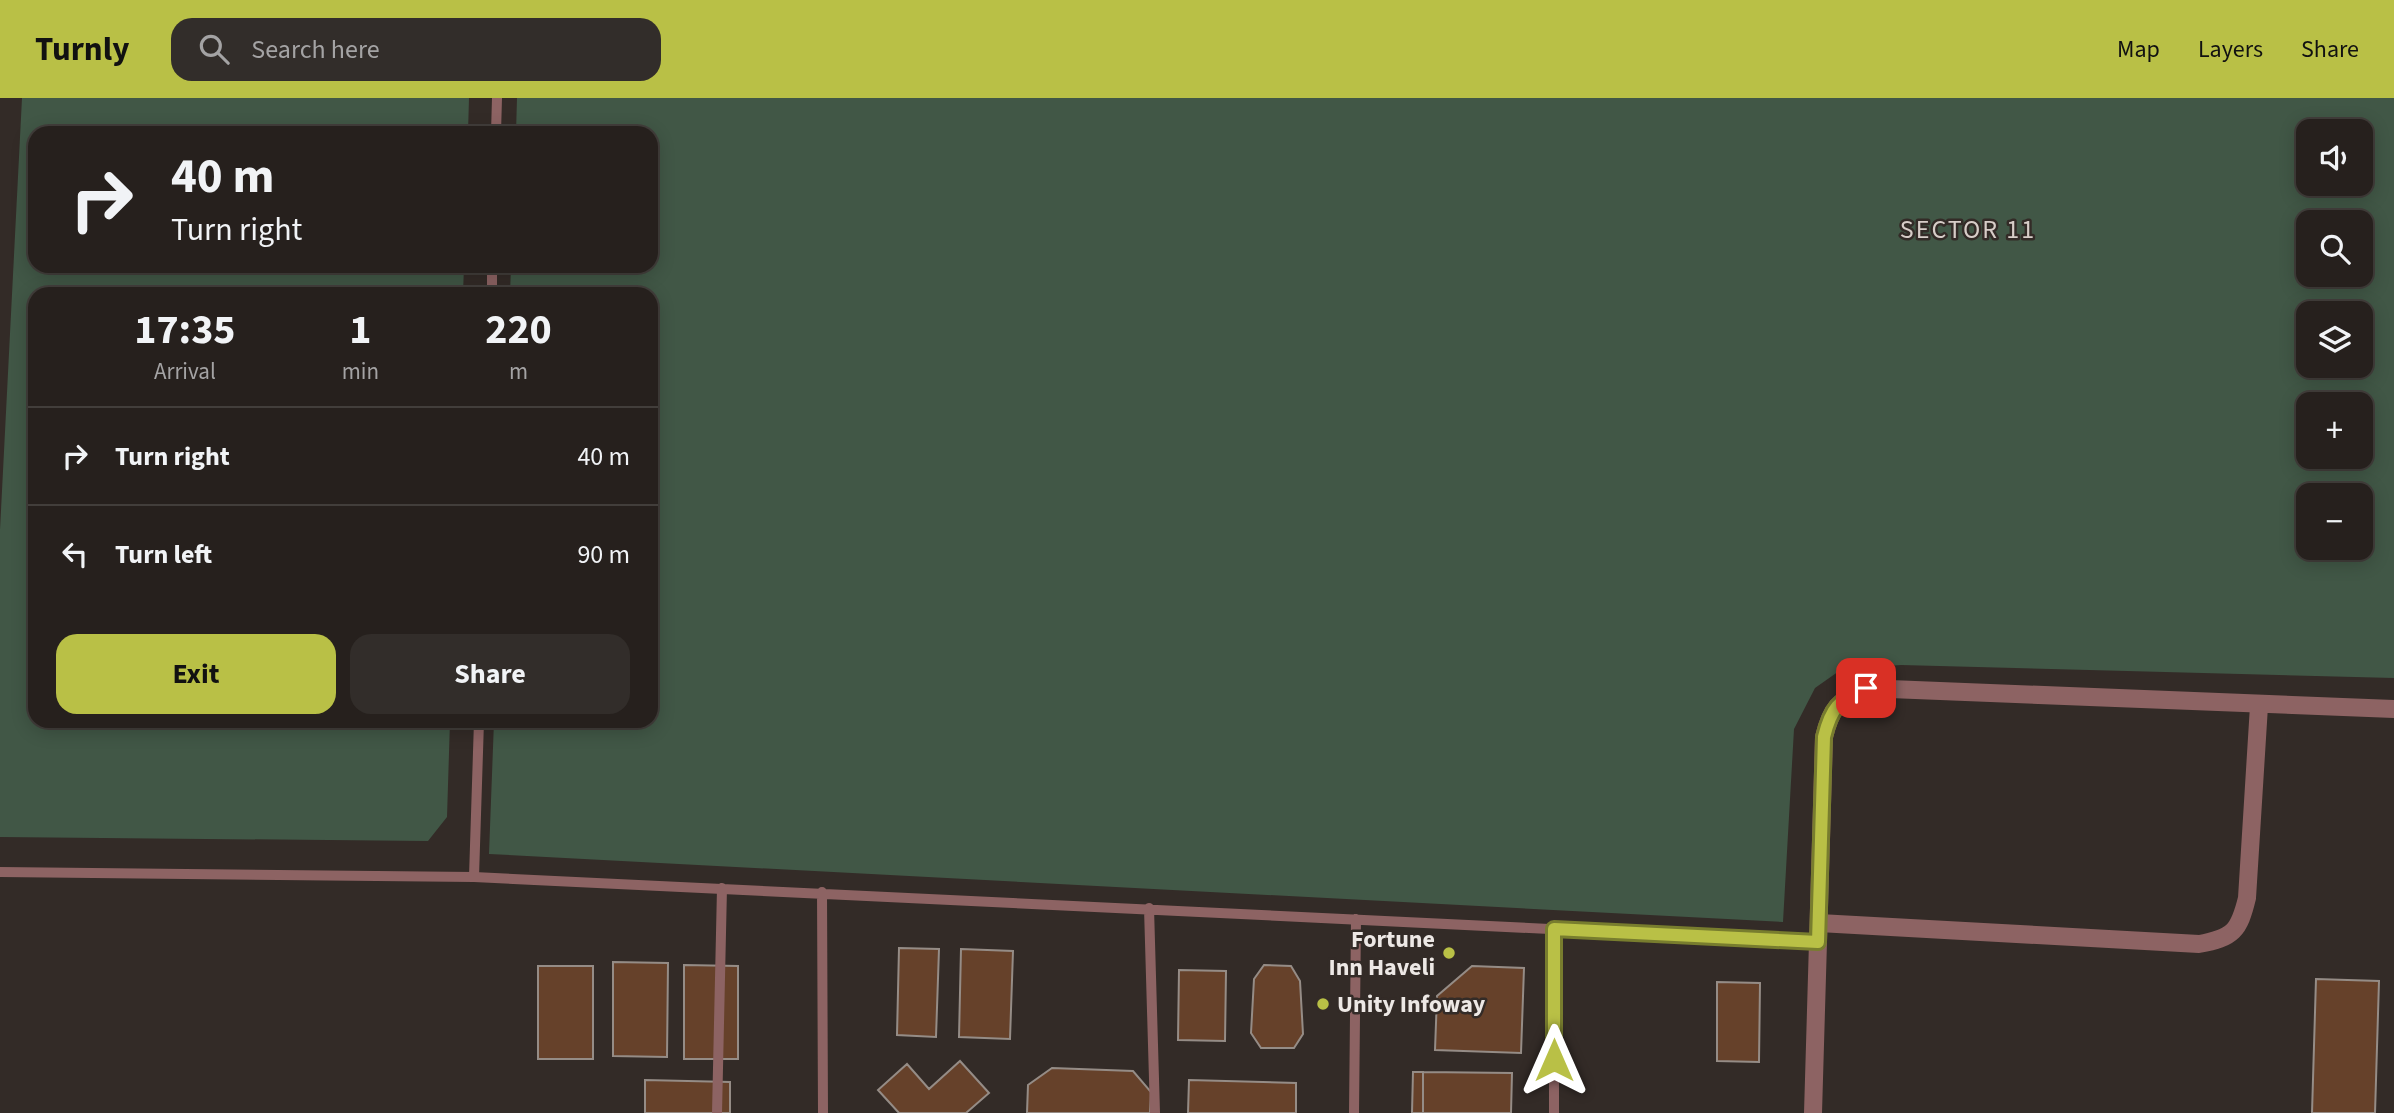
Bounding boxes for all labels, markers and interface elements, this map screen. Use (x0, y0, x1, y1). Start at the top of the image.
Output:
search box (171, 18, 661, 81)
text: Turnly (35, 26, 129, 73)
icon: search (195, 30, 233, 68)
text: Search here (251, 31, 380, 68)
text: Map (2117, 32, 2160, 67)
text: Layers (2198, 32, 2263, 67)
text: Share (2301, 32, 2359, 67)
map controls (2296, 119, 2373, 560)
button: sound (2296, 119, 2373, 196)
text: 40 m (171, 142, 275, 212)
icon: right (56, 154, 147, 245)
text: Turn right (171, 207, 302, 253)
button: search (2296, 210, 2373, 287)
district label: SECTOR 11 (1900, 211, 2036, 248)
text: 17:35 (134, 300, 236, 360)
text: 1 (349, 300, 371, 360)
text: 220 (485, 300, 552, 360)
button: layers (2296, 301, 2373, 378)
text: Arrival (154, 355, 216, 388)
text: min (342, 355, 379, 388)
text: m (509, 355, 528, 388)
button: + (2296, 392, 2373, 469)
icon: right (56, 437, 94, 475)
text: Turn right (115, 438, 230, 475)
text: 40 m (577, 438, 630, 475)
button: − (2296, 483, 2373, 560)
icon: left (56, 535, 94, 573)
text: Turn left (115, 536, 212, 573)
text: 90 m (577, 536, 630, 573)
button: Exit (56, 634, 336, 714)
button: Share (350, 634, 630, 714)
pin (1836, 658, 1896, 718)
icon: arrive (1847, 669, 1885, 707)
place label: Fortune Inn Haveli (1328, 922, 1435, 985)
marker: Fortune Inn Haveli (1441, 945, 1457, 961)
place label: Unity Infoway (1337, 987, 1486, 1022)
marker: Unity Infoway (1315, 996, 1331, 1012)
position arrow (1517, 1023, 1591, 1097)

